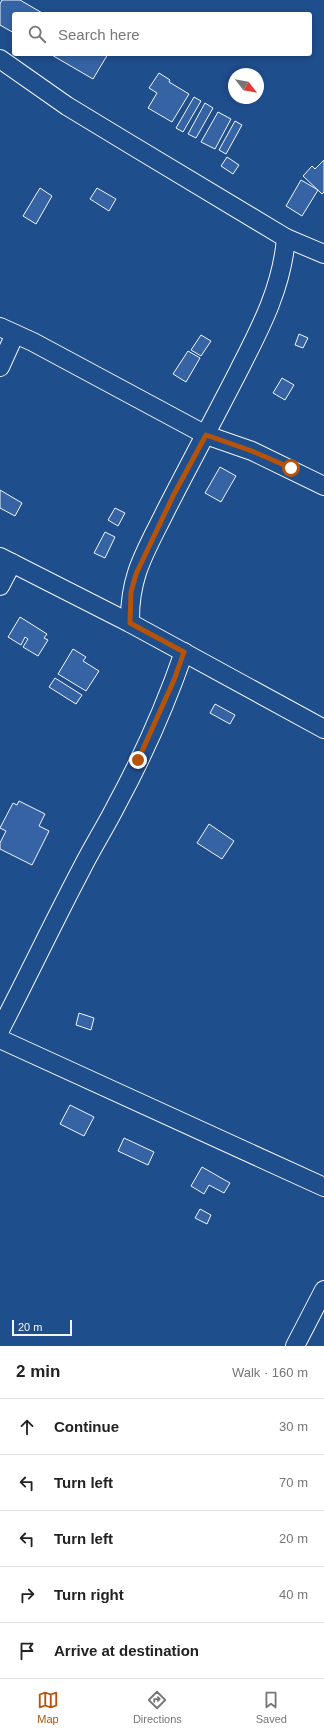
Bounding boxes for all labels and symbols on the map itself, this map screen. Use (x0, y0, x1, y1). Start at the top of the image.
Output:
north arrow (228, 68, 264, 104)
route start (282, 459, 300, 477)
route end (129, 751, 147, 769)
scale bar (12, 1318, 72, 1337)

